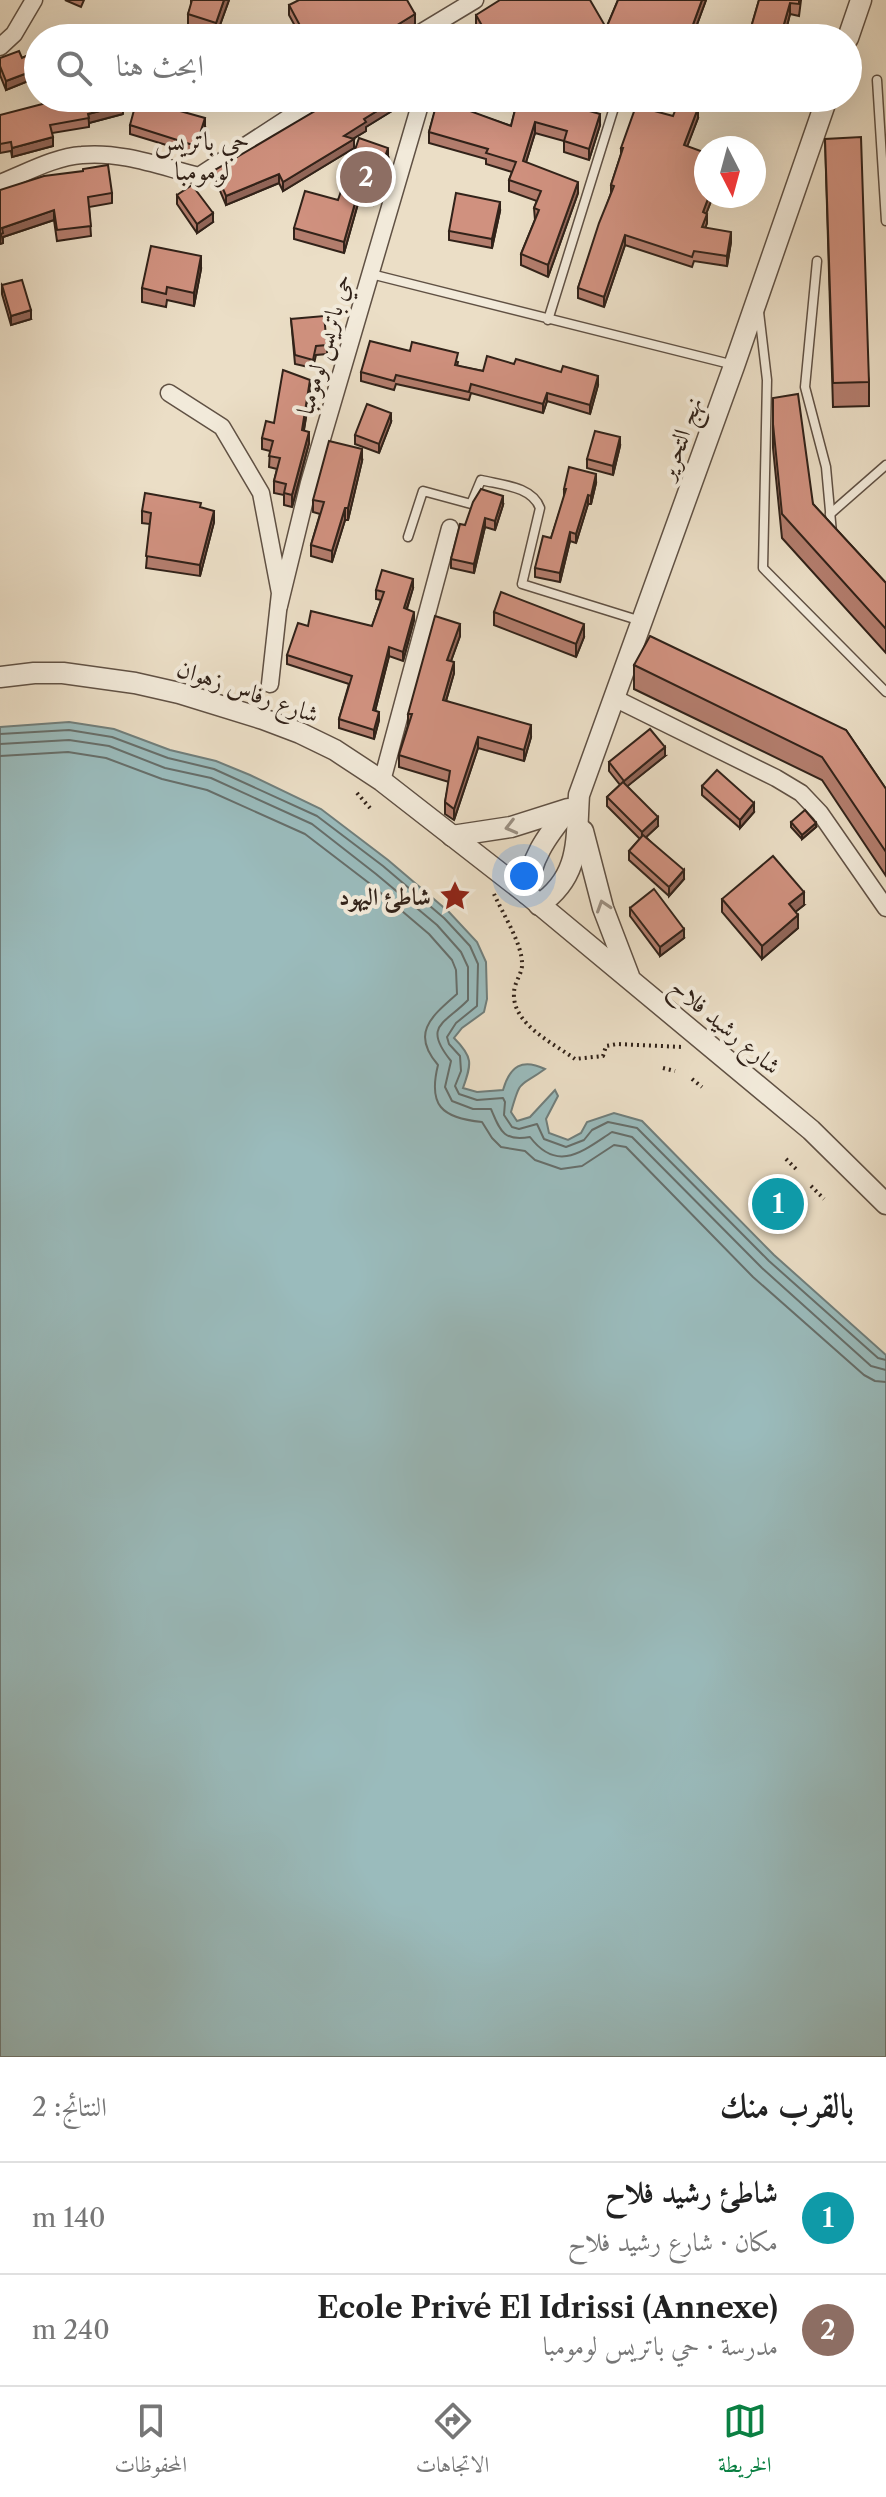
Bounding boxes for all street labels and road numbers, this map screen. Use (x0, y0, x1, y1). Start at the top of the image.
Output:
street label: حي باتريس لومومبا (290, 270, 363, 419)
street label: نهج التحرير (651, 393, 715, 489)
street label: شارع رفاس زهوان (171, 653, 323, 734)
street label: شارع رشيد فلاح (661, 972, 787, 1086)

